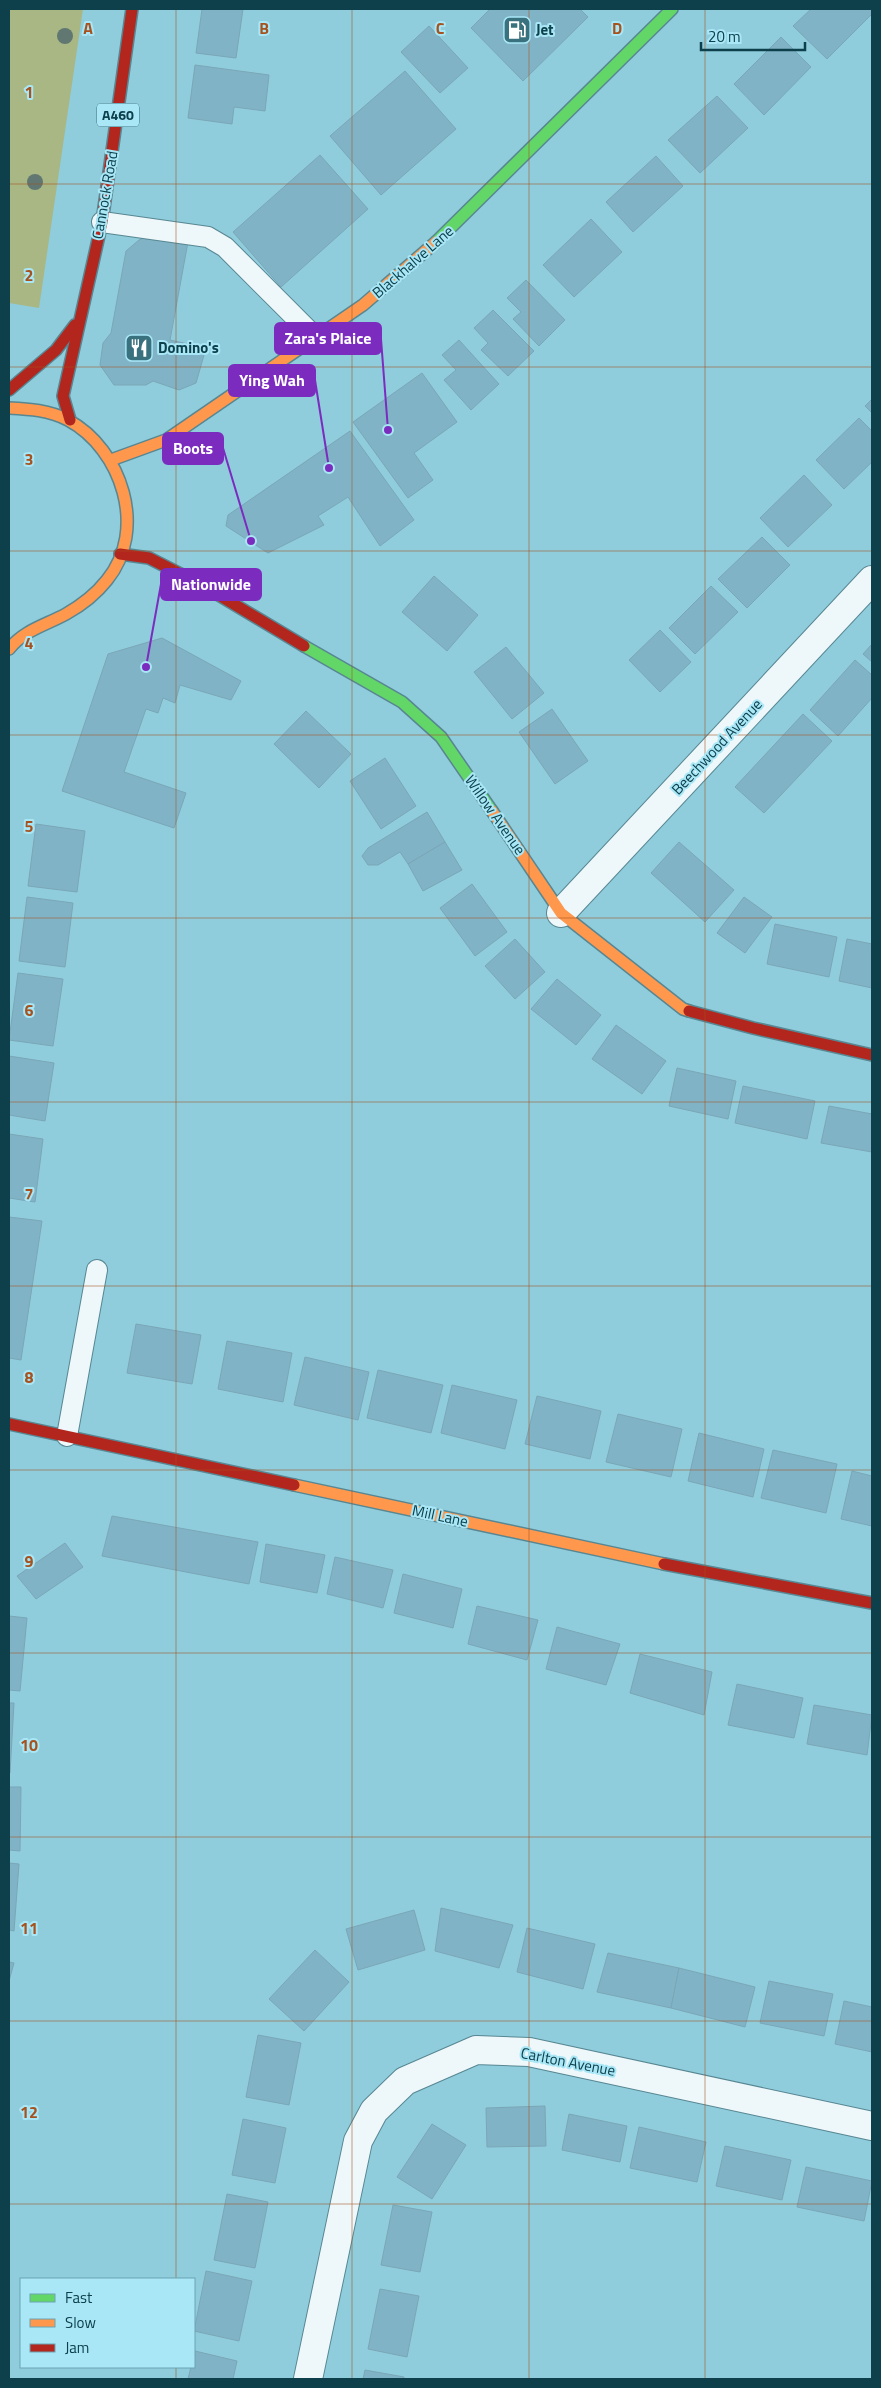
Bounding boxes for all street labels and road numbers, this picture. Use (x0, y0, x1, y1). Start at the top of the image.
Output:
road number: A460 (97, 104, 139, 126)
street label: Cannock Road (85, 149, 124, 241)
street label: Blackhalve Lane (367, 220, 458, 304)
street label: Beechwood Avenue (666, 693, 767, 800)
street label: Willow Avenue (459, 770, 532, 859)
street label: Mill Lane (410, 1498, 470, 1533)
street label: Carlton Avenue (519, 2041, 617, 2082)

